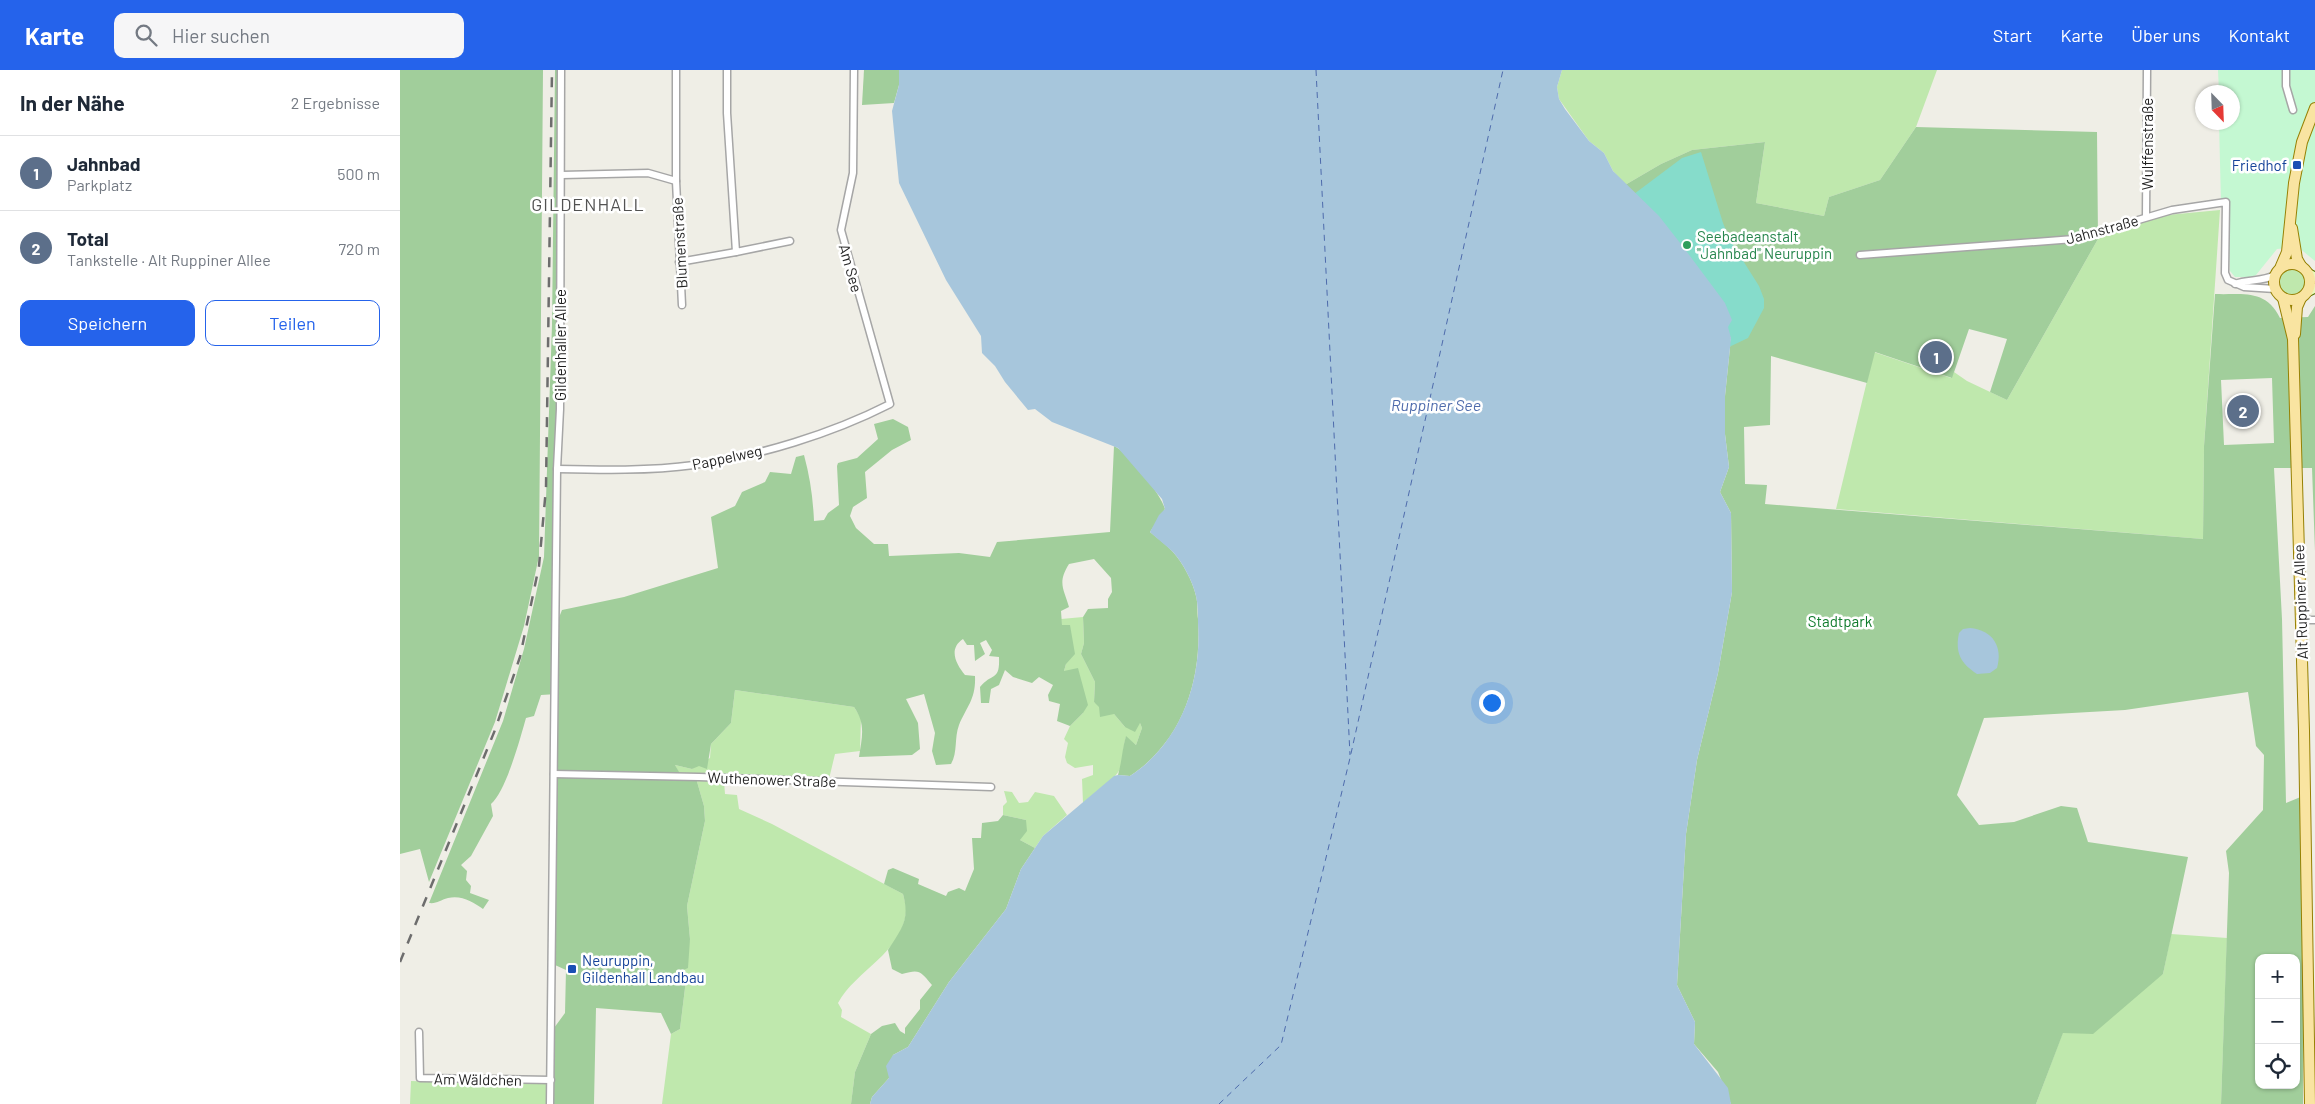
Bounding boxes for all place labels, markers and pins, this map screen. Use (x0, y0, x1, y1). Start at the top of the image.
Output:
place label: Friedhof (2232, 156, 2287, 174)
marker: Friedhof (2291, 159, 2303, 171)
place label: Seebadeanstalt "Jahnbad" Neuruppin (1697, 227, 1832, 262)
marker: Seebadeanstalt "Jahnbad" Neuruppin (1681, 239, 1693, 251)
pin: 1 (1920, 338, 1952, 376)
pin: 2 (2227, 392, 2259, 430)
place label: Neuruppin, Gildenhall Landbau (582, 951, 705, 986)
marker: Neuruppin, Gildenhall Landbau (566, 963, 578, 975)

